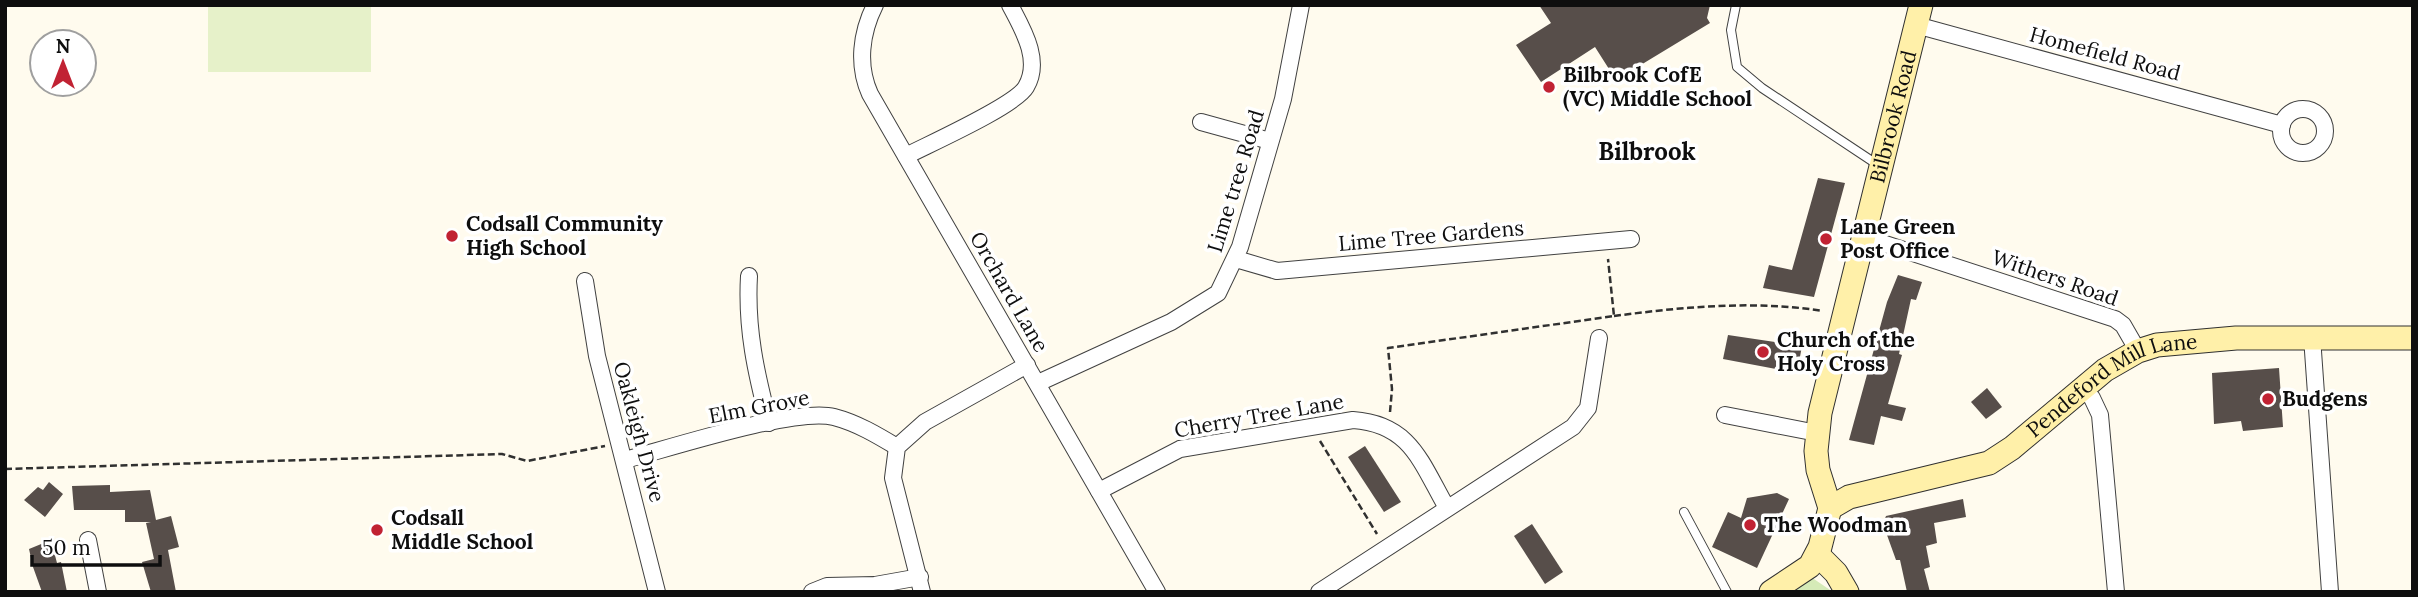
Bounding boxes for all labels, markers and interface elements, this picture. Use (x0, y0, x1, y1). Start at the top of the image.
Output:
street label: Homefield Road (2027, 20, 2184, 87)
north arrow (28, 28, 98, 98)
text: N (56, 34, 71, 58)
street label: Bilbrook Road (1863, 47, 1922, 186)
place label: Bilbrook CofE (VC) Middle School (1563, 61, 1753, 112)
marker: Bilbrook CofE (VC) Middle School (1541, 79, 1557, 95)
street label: Lime tree Road (1201, 106, 1270, 255)
district label: Bilbrook (1598, 136, 1696, 167)
place label: Codsall Community High School (466, 210, 663, 261)
place label: Lane Green Post Office (1840, 213, 1956, 264)
street label: Lime Tree Gardens (1337, 214, 1525, 257)
street label: Orchard Lane (964, 227, 1055, 357)
marker: Codsall Community High School (444, 228, 460, 244)
marker: Lane Green Post Office (1818, 231, 1834, 247)
street label: Withers Road (1988, 243, 2122, 312)
place label: Church of the Holy Cross (1777, 326, 1915, 377)
street label: Pendeford Mill Lane (2021, 327, 2198, 443)
marker: Church of the Holy Cross (1755, 344, 1771, 360)
street label: Oakleigh Drive (608, 359, 671, 505)
street label: Elm Grove (706, 384, 812, 429)
place label: Budgens (2282, 385, 2368, 412)
street label: Cherry Tree Lane (1172, 387, 1346, 444)
marker: Budgens (2260, 391, 2276, 407)
place label: Codsall Middle School (391, 504, 534, 555)
place label: The Woodman (1764, 511, 1907, 538)
marker: The Woodman (1742, 517, 1758, 533)
marker: Codsall Middle School (369, 522, 385, 538)
scale bar (32, 524, 159, 568)
text: 50 m (42, 534, 91, 561)

